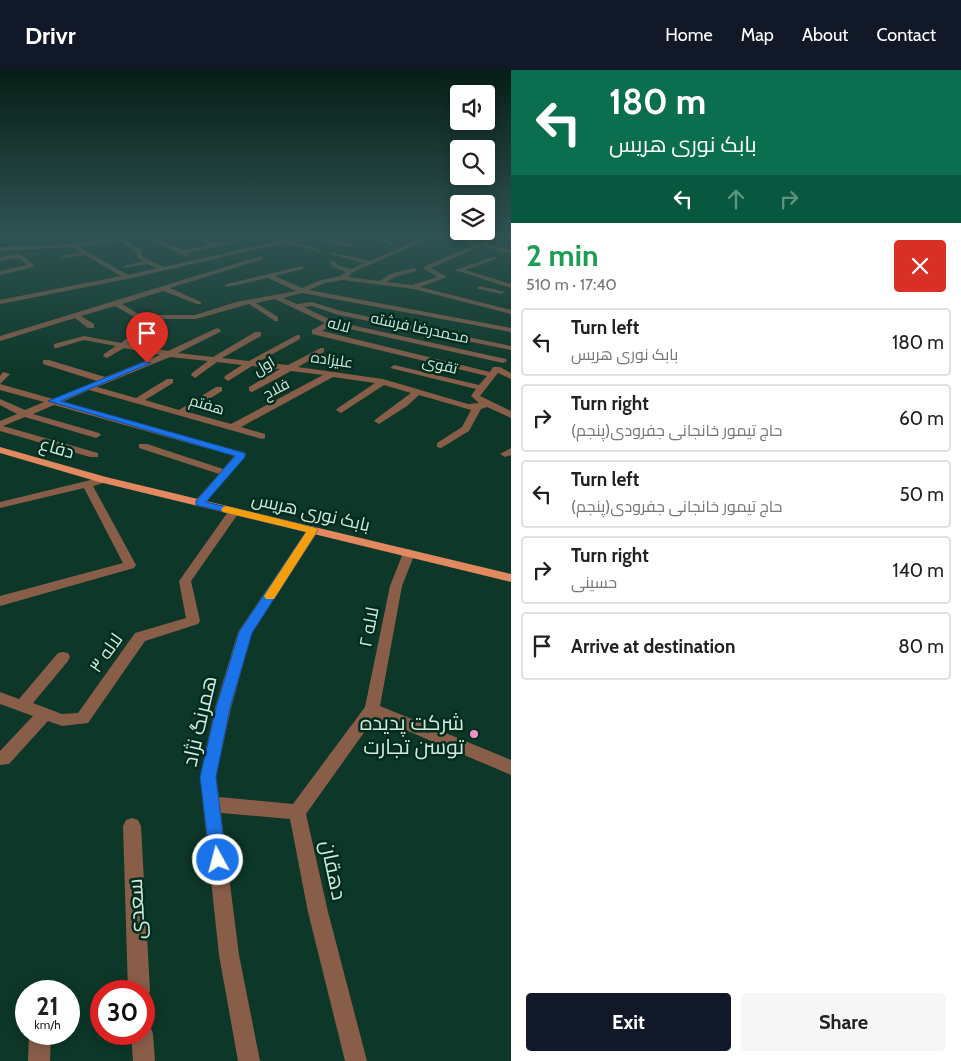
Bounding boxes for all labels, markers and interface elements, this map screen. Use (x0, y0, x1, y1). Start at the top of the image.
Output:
text: Drivr (25, 21, 76, 50)
text: Home (665, 24, 713, 46)
text: Map (741, 24, 774, 46)
text: About (802, 24, 848, 46)
text: Contact (876, 24, 936, 46)
text: 180 m (609, 80, 706, 123)
map controls (450, 85, 495, 240)
button: sound (450, 85, 495, 130)
icon: left (526, 90, 591, 155)
text: بابک نوری هریس (609, 131, 757, 158)
button: search (450, 140, 495, 185)
icon: left (669, 185, 697, 213)
icon: ahead (722, 185, 750, 213)
icon: right (775, 185, 803, 213)
button: layers (450, 195, 495, 240)
text: 2 min (526, 237, 598, 274)
button: close (894, 240, 946, 292)
text: 510 m · 17:40 (526, 275, 617, 294)
street label: محمدرضا فرشته (369, 309, 471, 347)
pin (126, 312, 168, 363)
street label: لاله (326, 313, 352, 337)
text: Turn left (571, 316, 639, 339)
icon: arrive (133, 319, 161, 347)
icon: left (528, 328, 556, 356)
text: 180 m (892, 331, 944, 354)
text: بابک نوری هریس (571, 345, 678, 364)
street label: علیزاده (310, 348, 354, 372)
street label: تقوی (420, 352, 459, 379)
street label: اول (250, 353, 278, 379)
street label: فلاح (259, 375, 293, 405)
street label: هفتم (187, 391, 227, 420)
text: Turn right (571, 392, 649, 415)
icon: right (528, 404, 556, 432)
text: 60 m (899, 407, 944, 430)
text: حاج تیمور خانجانی جفرودی(پنجم) (571, 421, 782, 440)
street label: دفاع (37, 433, 77, 464)
text: Turn left (571, 468, 639, 491)
icon: left (528, 480, 556, 508)
text: 50 m (900, 483, 944, 506)
street label: بابک نوری هریس (250, 488, 372, 536)
text: حاج تیمور خانجانی جفرودی(پنجم) (571, 497, 782, 516)
text: Turn right (571, 544, 649, 567)
icon: right (528, 556, 556, 584)
text: 140 m (893, 559, 944, 582)
text: حسینی (571, 573, 617, 592)
street label: لاله ۲ (354, 605, 384, 649)
street label: لاله ۳ (85, 629, 127, 677)
icon: arrive (528, 632, 556, 660)
text: Arrive at destination (571, 635, 735, 658)
text: 80 m (898, 635, 944, 658)
street label: همرنگ نژاد (176, 673, 222, 769)
place label: شرکت پدیده توسن تجارت (360, 710, 464, 760)
marker: شرکت پدیده توسن تجارت (468, 728, 480, 740)
position arrow (191, 833, 243, 885)
street label: دهقان (315, 838, 353, 902)
street label: سعدی (122, 878, 151, 940)
speed limit sign: 30 (90, 980, 155, 1045)
text: 21 (36, 991, 59, 1021)
button: Exit (526, 993, 731, 1051)
button: Share (741, 993, 946, 1051)
text: km/h (34, 1017, 61, 1032)

